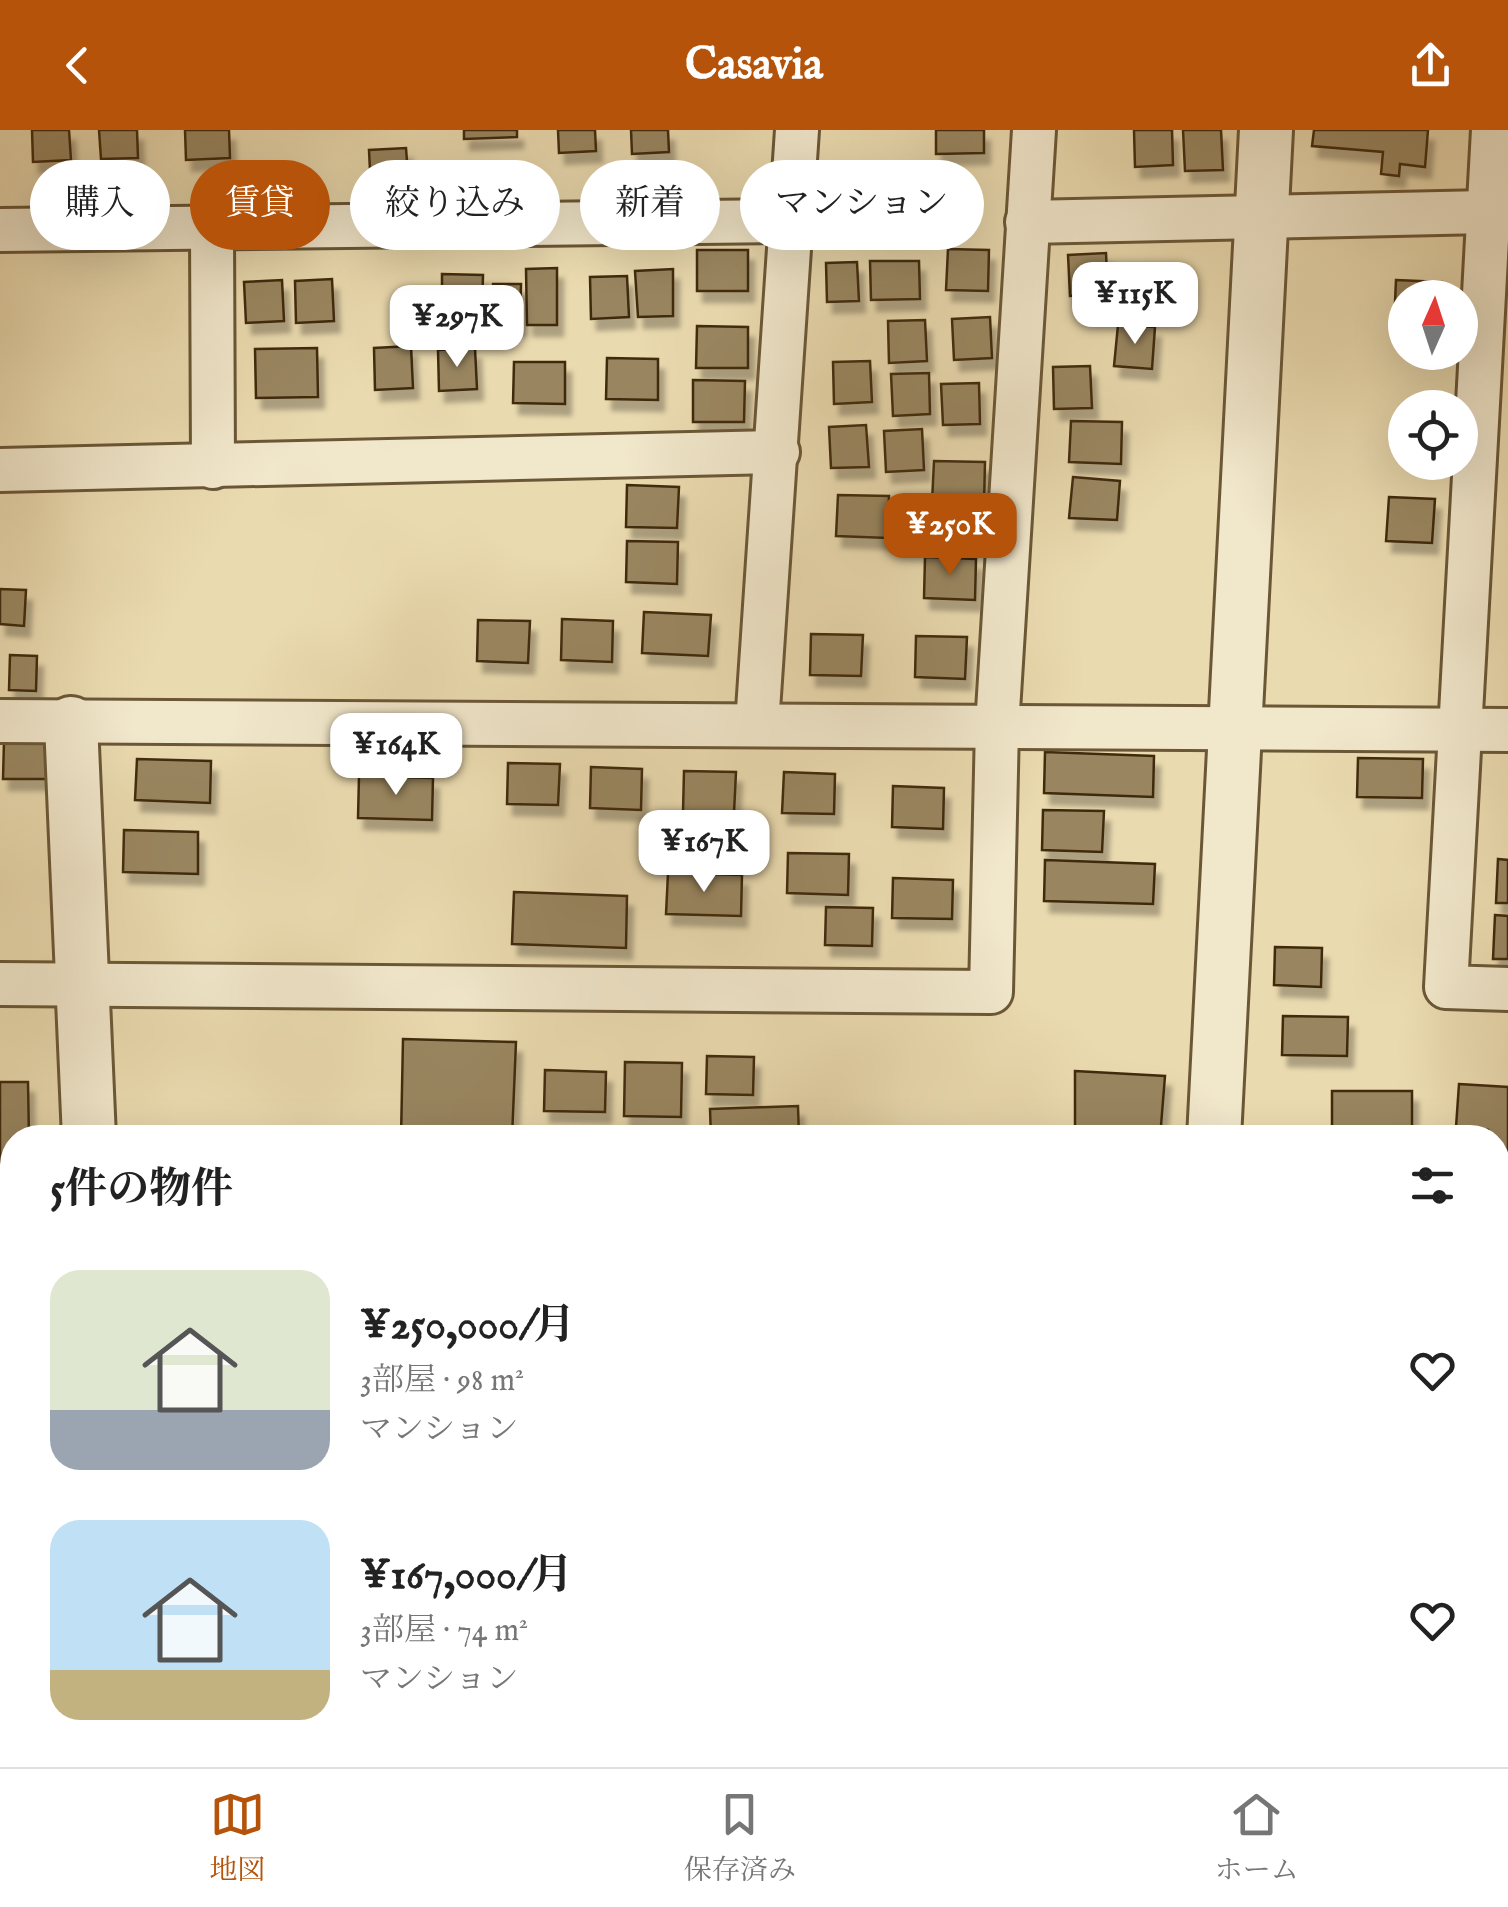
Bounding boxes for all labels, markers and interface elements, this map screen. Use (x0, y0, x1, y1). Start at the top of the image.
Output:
text: Casavia (685, 37, 823, 94)
icon: back (50, 38, 105, 93)
icon: share (1403, 38, 1458, 93)
chip: 購入 (30, 160, 170, 250)
chip: 賃貸 (190, 160, 330, 250)
chip: 絞り込み (350, 160, 560, 250)
chip: 新着 (580, 160, 720, 250)
chip: マンション (740, 160, 984, 250)
pin: ¥115K (1065, 262, 1205, 347)
text: ¥115K (1094, 274, 1176, 315)
north arrow (1388, 280, 1478, 370)
map controls (1388, 280, 1478, 480)
pin: ¥297K (387, 285, 527, 370)
text: ¥297K (412, 297, 502, 338)
button: locate (1388, 390, 1478, 480)
pin: ¥250K (880, 493, 1020, 578)
text: ¥250K (906, 505, 994, 546)
pin: ¥164K (326, 713, 466, 798)
text: ¥164K (352, 725, 440, 766)
pin: ¥167K (634, 810, 774, 895)
text: ¥167K (661, 822, 747, 863)
icon: filters (1405, 1158, 1460, 1213)
text: 5件の物件 (50, 1164, 233, 1217)
text: ¥250,000/月 (360, 1300, 575, 1353)
icon: home (130, 1310, 250, 1430)
icon: heart (1405, 1343, 1460, 1398)
text: 3部屋 · 98 m² (360, 1361, 524, 1402)
text: マンション (360, 1410, 519, 1451)
text: ¥167,000/月 (360, 1550, 573, 1603)
icon: home (130, 1560, 250, 1680)
icon: heart (1405, 1593, 1460, 1648)
text: 3部屋 · 74 m² (360, 1611, 528, 1652)
text: マンション (360, 1660, 519, 1701)
tab: 地図 (209, 1787, 265, 1889)
tab: 保存済み (684, 1787, 796, 1889)
tab: ホーム (1215, 1787, 1299, 1889)

